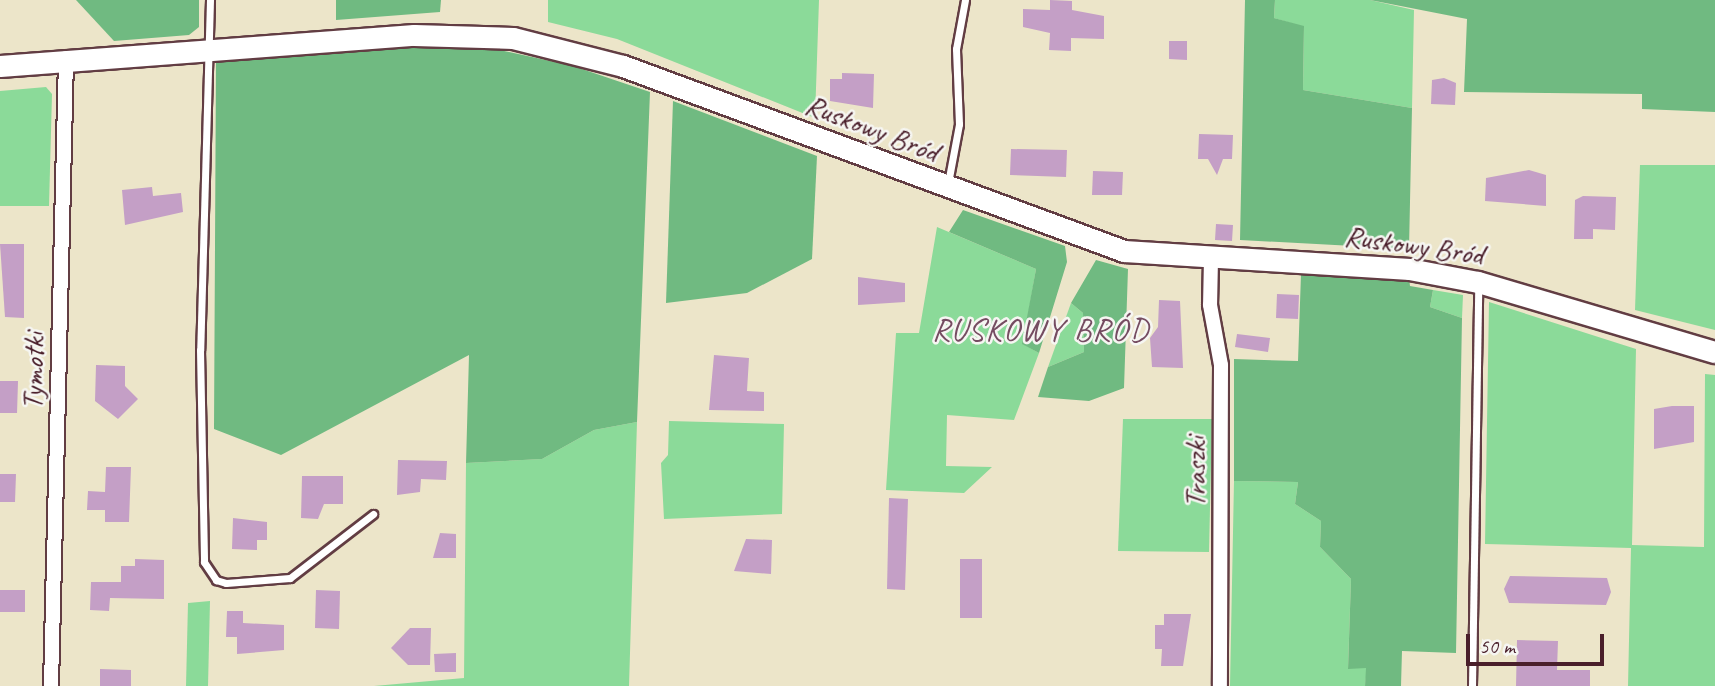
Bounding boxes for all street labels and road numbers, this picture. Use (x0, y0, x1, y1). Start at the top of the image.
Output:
street label: Ruskowy Bród (800, 86, 944, 170)
street label: Ruskowy Bród (1342, 217, 1486, 273)
street label: Tymotki (14, 332, 52, 410)
street label: Traszki (1177, 436, 1213, 508)

